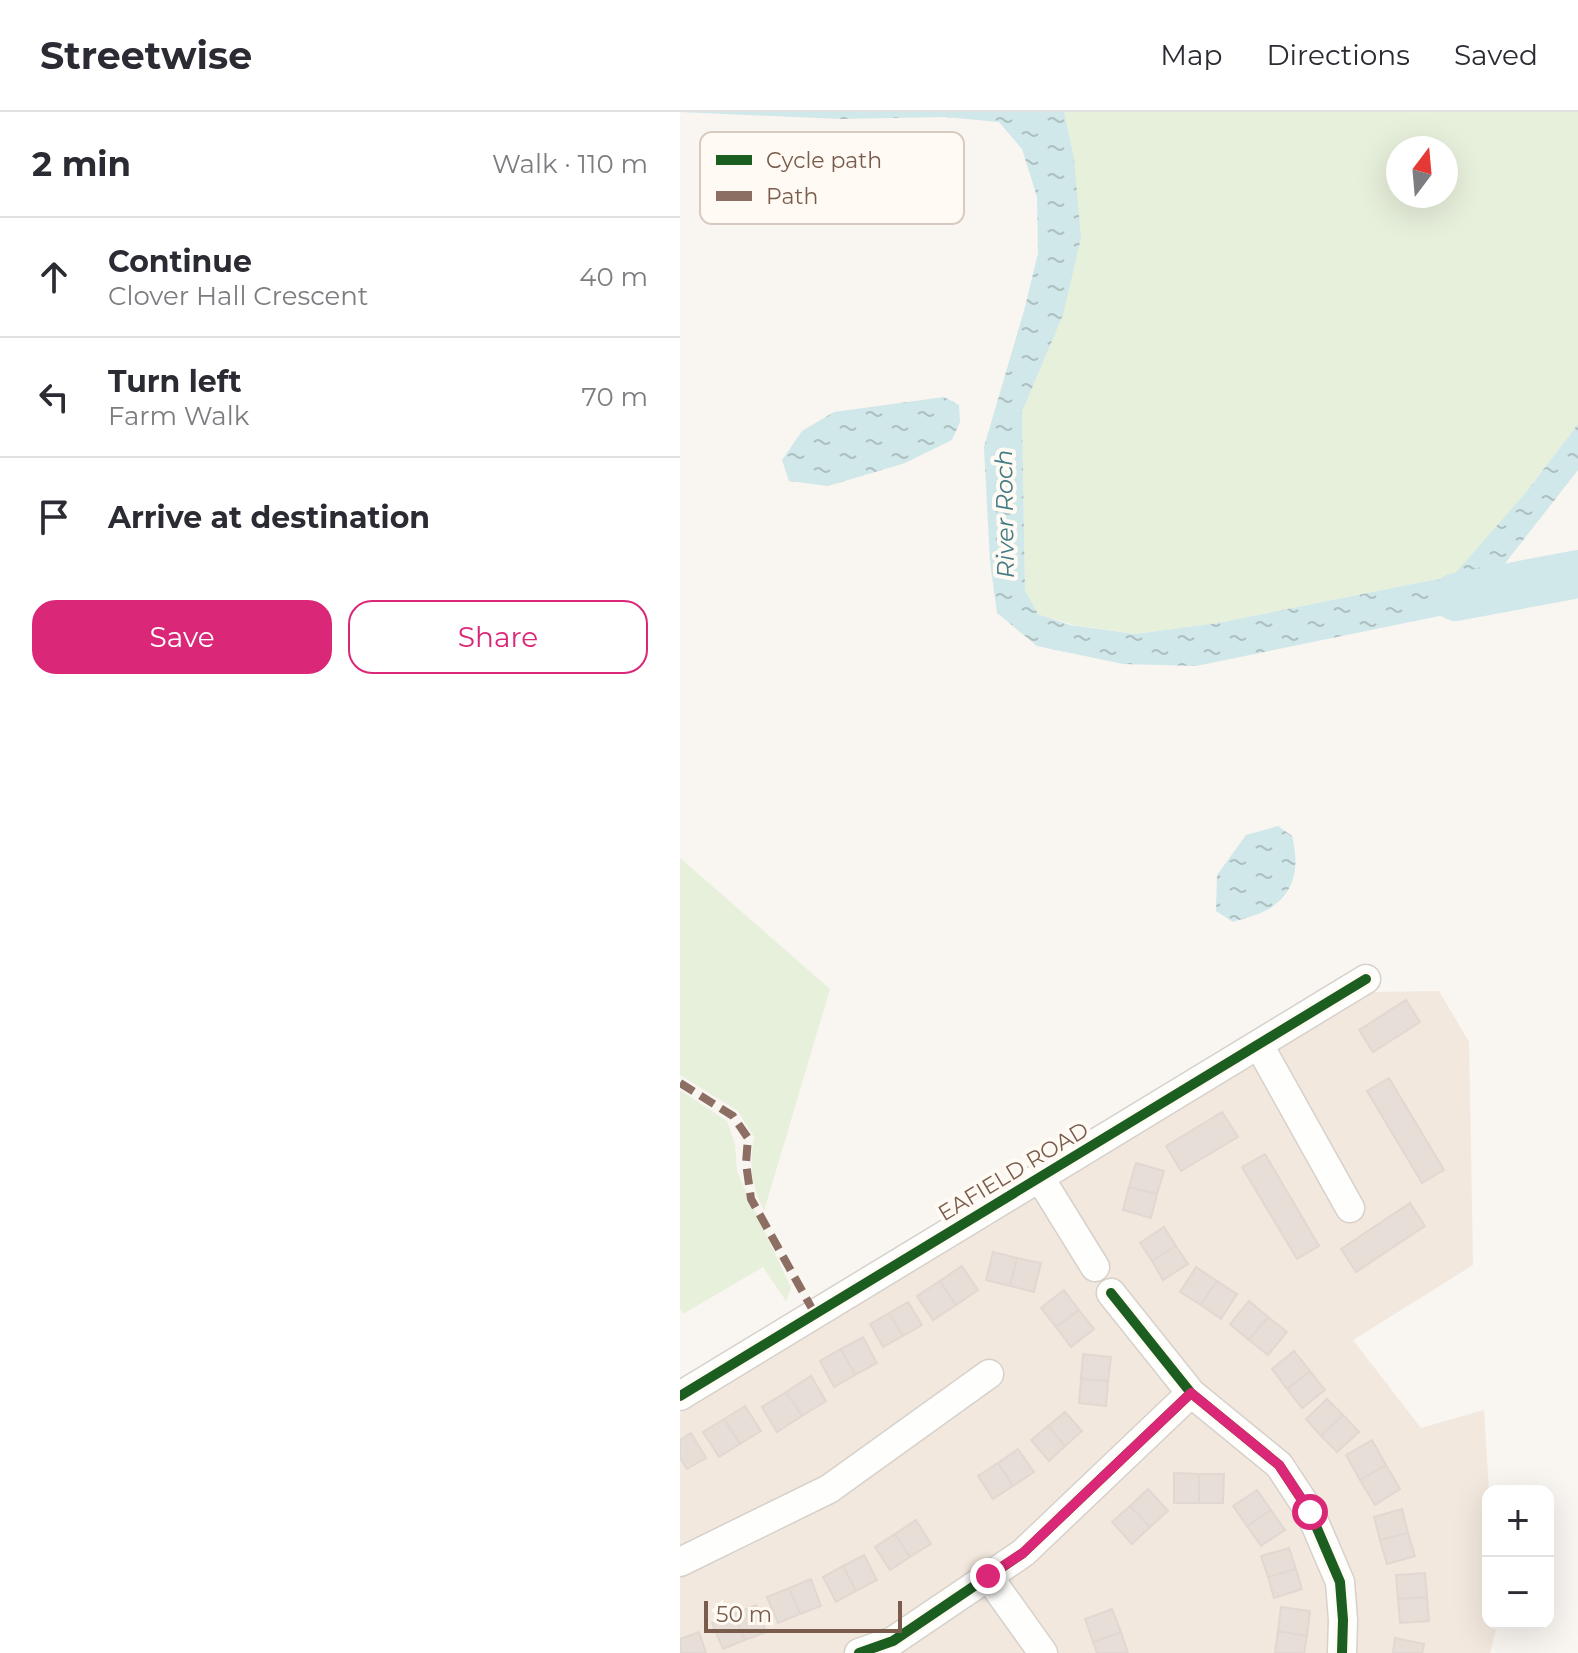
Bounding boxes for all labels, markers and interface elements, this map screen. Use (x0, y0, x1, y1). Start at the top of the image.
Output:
text: Streetwise (40, 32, 252, 79)
text: Map (1160, 38, 1222, 72)
text: Directions (1266, 38, 1410, 72)
text: Saved (1454, 38, 1538, 72)
legend (700, 132, 964, 224)
north arrow (1386, 136, 1458, 208)
text: 2 min (32, 143, 131, 185)
text: Cycle path (766, 147, 882, 174)
text: Walk · 110 m (492, 148, 648, 180)
text: Path (766, 183, 818, 210)
text: Continue (108, 243, 252, 280)
icon: ahead (32, 255, 76, 299)
text: 40 m (579, 261, 648, 293)
text: Clover Hall Crescent (108, 280, 368, 312)
text: Turn left (108, 363, 241, 400)
icon: left (32, 375, 76, 419)
text: 70 m (582, 381, 648, 413)
text: Farm Walk (108, 400, 249, 432)
water label: River Roch (989, 449, 1020, 579)
icon: arrive (32, 495, 76, 539)
text: Arrive at destination (108, 499, 430, 536)
button: Save (32, 600, 332, 674)
button: Share (348, 600, 648, 674)
street label: EAFIELD ROAD (933, 1116, 1093, 1227)
map controls (1482, 1485, 1554, 1629)
button: + (1482, 1485, 1554, 1557)
route start (1292, 1494, 1328, 1530)
button: − (1482, 1557, 1554, 1629)
route end (970, 1558, 1006, 1594)
scale bar (704, 1597, 902, 1633)
text: 50 m (716, 1601, 772, 1628)

